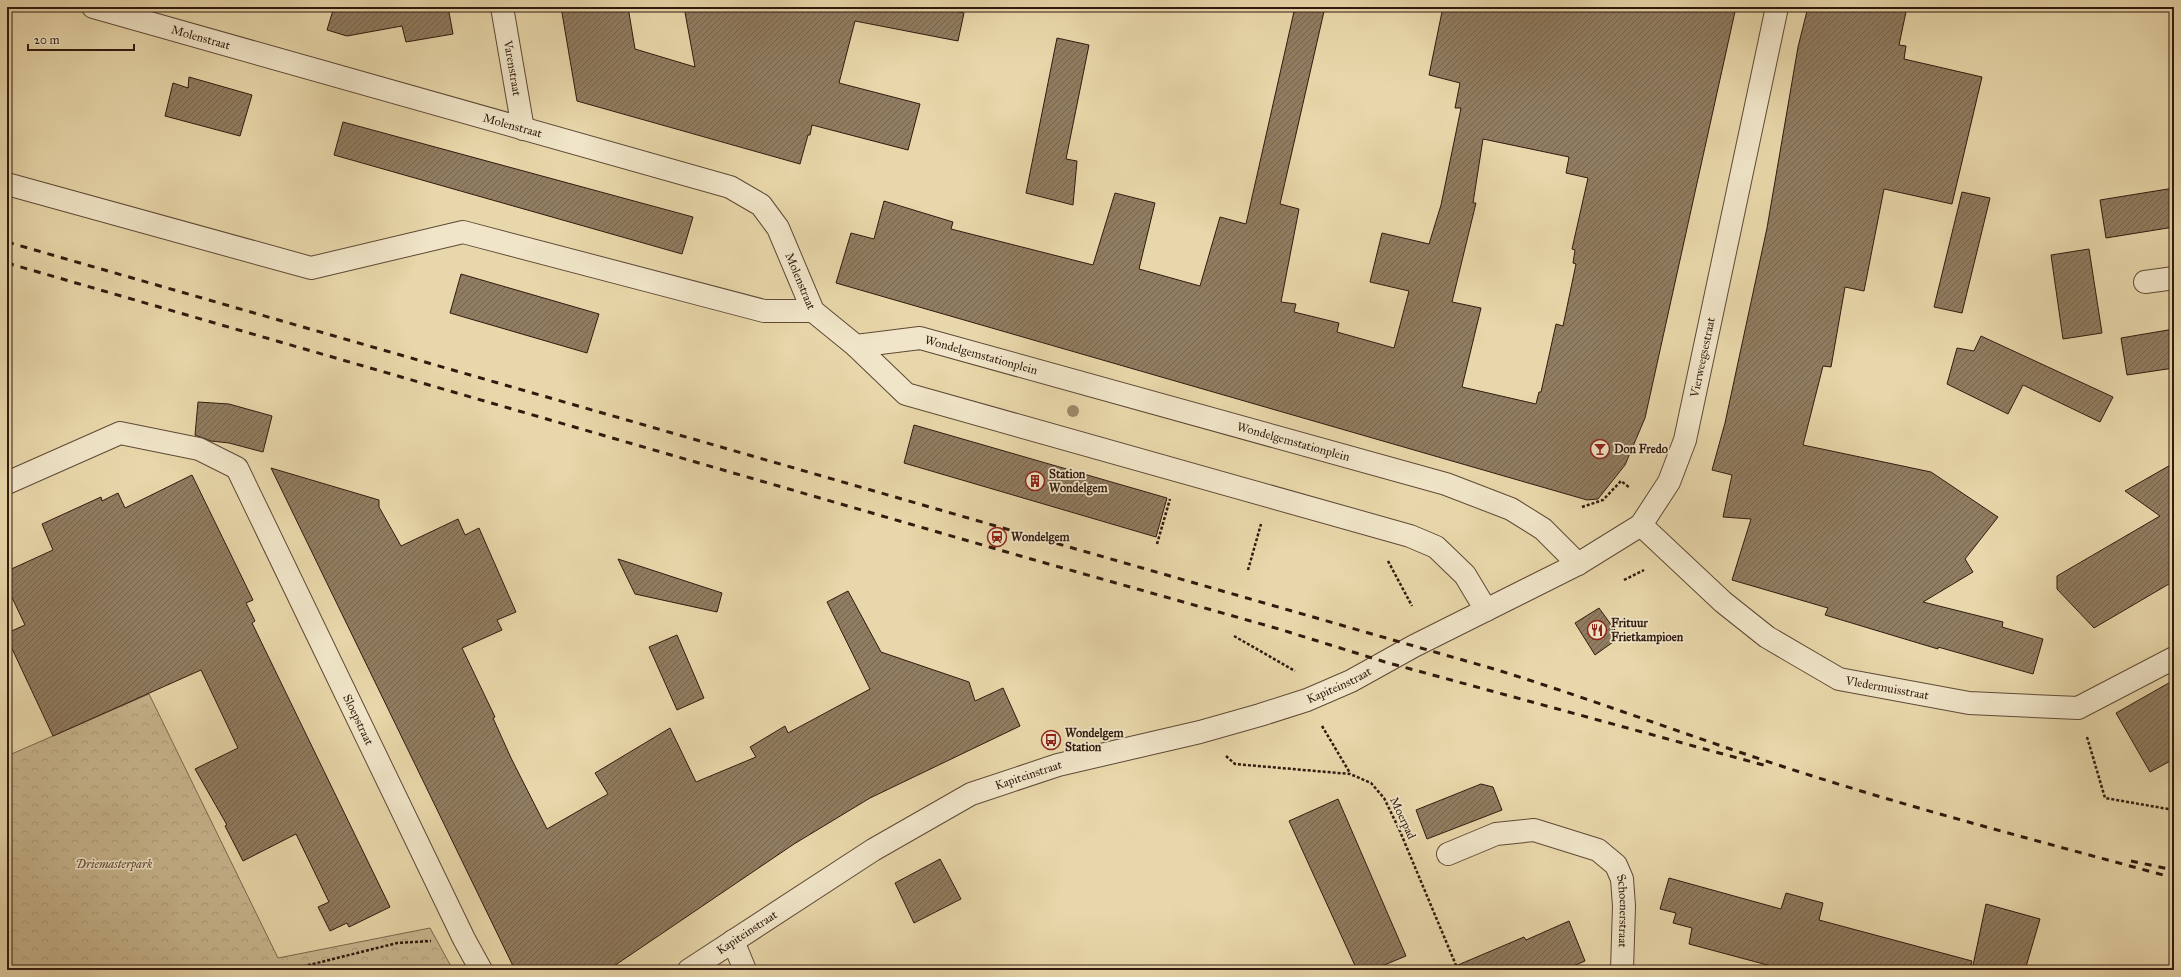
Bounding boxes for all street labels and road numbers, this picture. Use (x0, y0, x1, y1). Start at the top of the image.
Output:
street label: Molenstraat (170, 22, 233, 53)
street label: Varenstraat (501, 38, 524, 98)
street label: Molenstraat (482, 111, 544, 141)
street label: Molenstraat (782, 250, 819, 312)
street label: Vierweegsestraat (1687, 315, 1718, 400)
street label: Wondelgemstationplein (923, 333, 1040, 377)
street label: Wondelgemstationplein (1235, 419, 1352, 464)
street label: Kapiteinstraat (1305, 664, 1374, 706)
street label: Vledermuisstraat (1843, 673, 1931, 703)
street label: Sloepstraat (340, 692, 377, 748)
street label: Kapiteinstraat (993, 757, 1064, 793)
street label: Moerpad (1387, 795, 1419, 841)
street label: Schoenerstraat (1614, 872, 1631, 949)
street label: Kapiteinstraat (714, 907, 780, 957)

